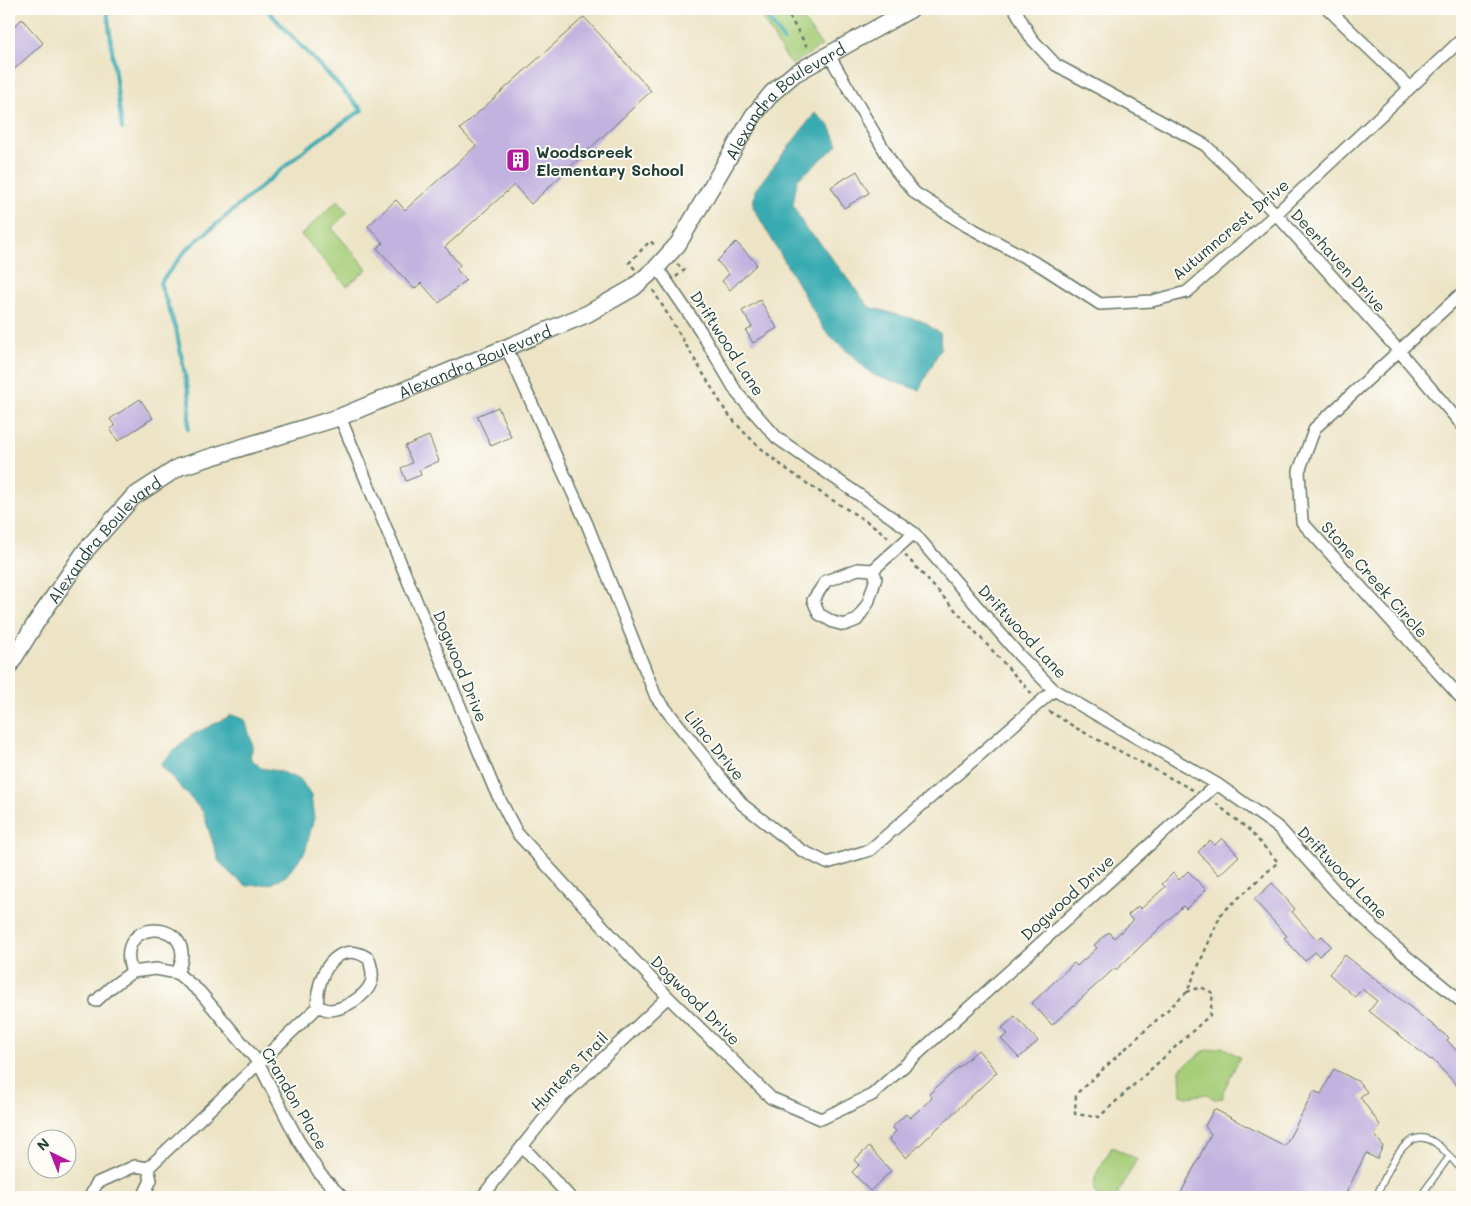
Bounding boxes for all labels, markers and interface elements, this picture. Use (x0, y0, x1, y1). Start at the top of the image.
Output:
street label: Alexandra Boulevard (719, 37, 849, 163)
place label: Woodscreek Elementary School (536, 141, 684, 180)
building icon: Woodscreek Elementary School (505, 147, 531, 173)
street label: Autumncrest Drive (1167, 174, 1293, 284)
street label: Deerhaven Drive (1287, 204, 1391, 316)
street label: Driftwood Lane (686, 287, 770, 399)
street label: Alexandra Boulevard (394, 320, 554, 402)
street label: Alexandra Boulevard (42, 471, 165, 607)
street label: Stone Creek Circle (1317, 516, 1433, 642)
street label: Driftwood Lane (974, 580, 1072, 682)
street label: Dogwood Drive (429, 607, 493, 725)
street label: Lilac Drive (680, 706, 750, 784)
street label: Driftwood Lane (1293, 821, 1393, 923)
street label: Dogwood Drive (1016, 849, 1118, 945)
street label: Dogwood Drive (647, 951, 745, 1049)
street label: Hunters Trail (526, 1027, 612, 1115)
street label: Crandon Place (257, 1043, 333, 1153)
north arrow (28, 1128, 78, 1178)
text: N (32, 1134, 53, 1155)

